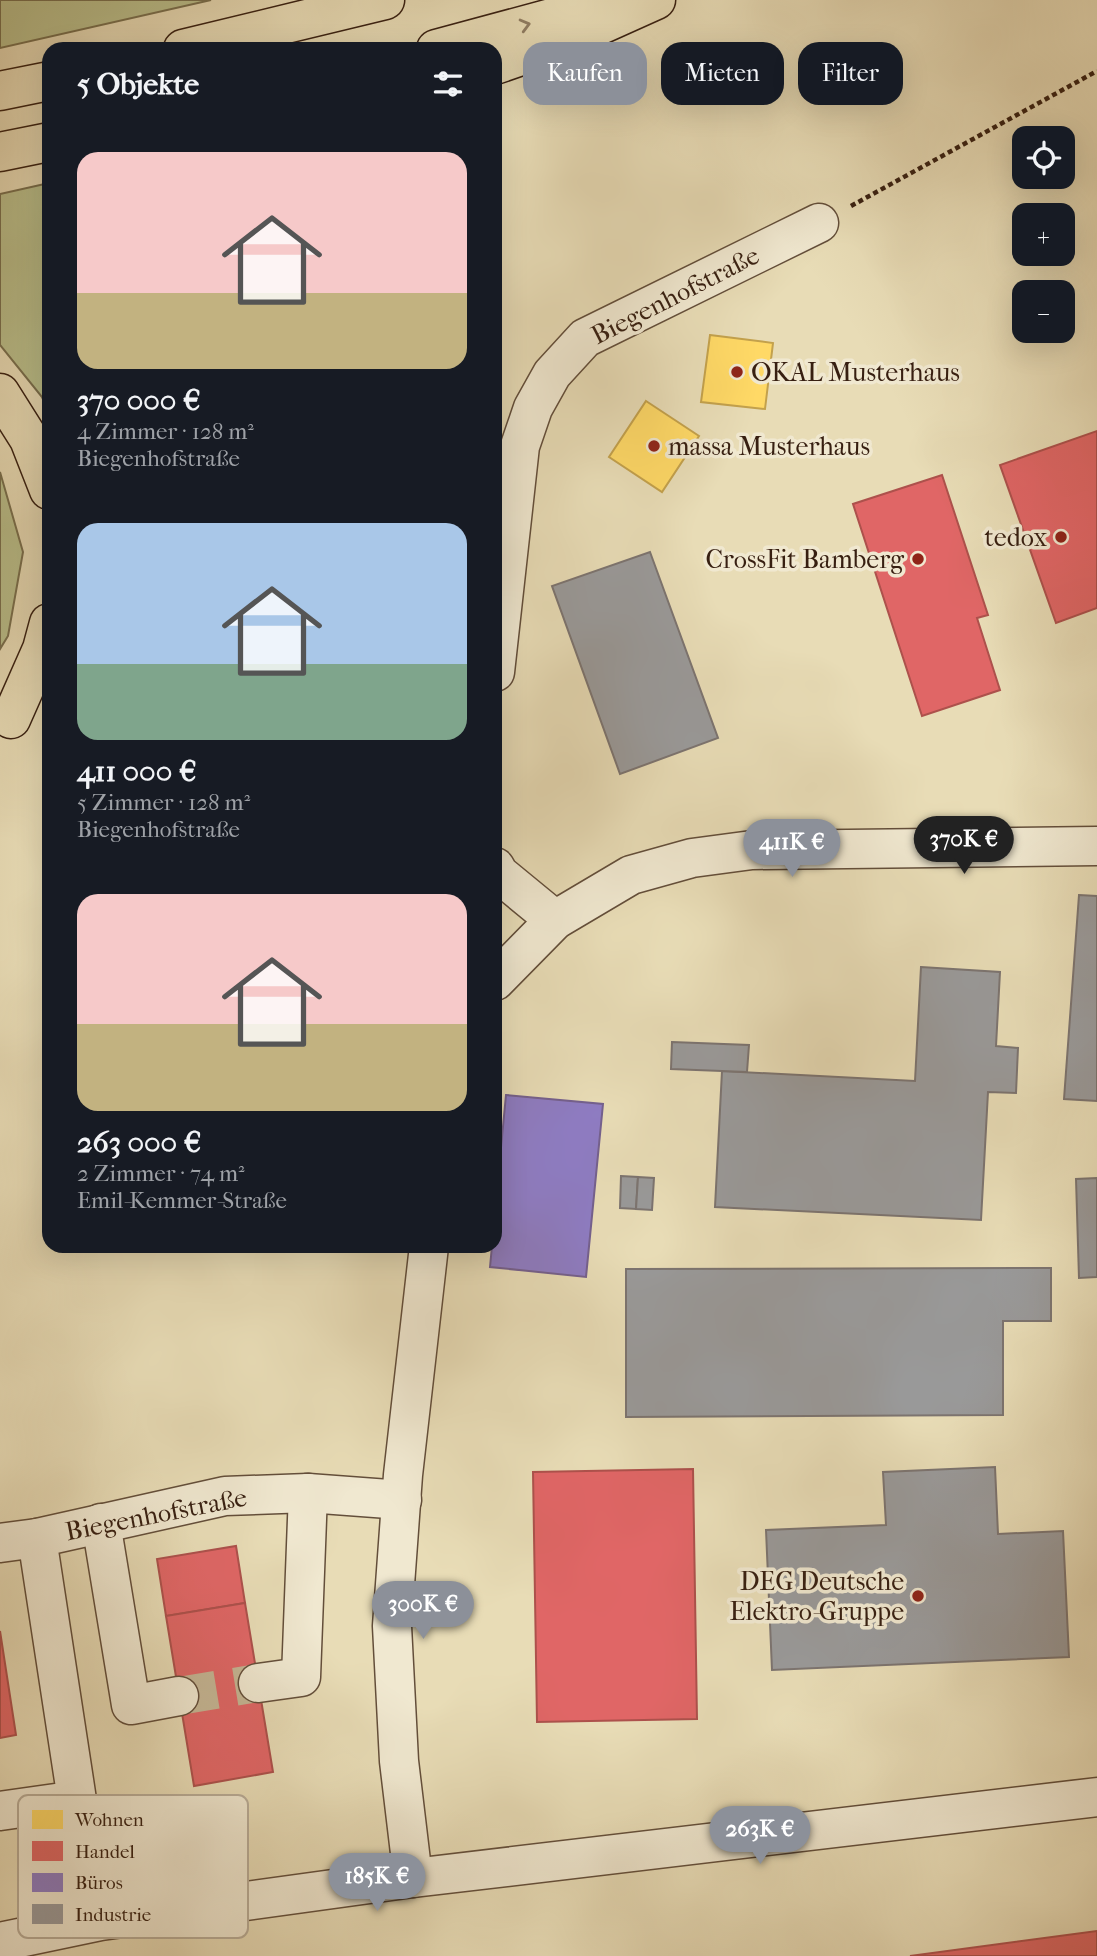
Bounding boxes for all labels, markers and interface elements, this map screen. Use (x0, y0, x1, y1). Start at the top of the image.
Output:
one-way arrow (519, 19, 531, 33)
chip: Kaufen (523, 42, 647, 105)
chip: Mieten (661, 42, 784, 105)
chip: Filter (798, 42, 903, 105)
icon: filters (429, 65, 467, 103)
text: 5 Objekte (77, 67, 199, 102)
map controls (1012, 126, 1075, 343)
button: locate (1012, 126, 1075, 189)
icon: home (209, 197, 335, 323)
button: + (1012, 203, 1075, 266)
street label: Biegenhofstraße (586, 240, 764, 351)
button: − (1012, 280, 1075, 343)
place label: OKAL Musterhaus (751, 357, 960, 388)
marker: OKAL Musterhaus (729, 364, 745, 380)
text: 370 000 € (77, 383, 201, 418)
text: 4 Zimmer · 128 m² (77, 418, 254, 445)
place label: massa Musterhaus (668, 431, 870, 462)
marker: massa Musterhaus (646, 438, 662, 454)
text: Biegenhofstraße (77, 445, 240, 472)
place label: tedox (985, 522, 1047, 553)
marker: tedox (1053, 529, 1069, 545)
place label: CrossFit Bamberg (705, 544, 905, 575)
marker: CrossFit Bamberg (910, 551, 926, 567)
icon: home (209, 568, 335, 694)
text: 411 000 € (77, 754, 196, 789)
text: 5 Zimmer · 128 m² (77, 789, 250, 816)
text: Biegenhofstraße (77, 816, 240, 843)
pin: 370K € (907, 816, 1021, 876)
pin: 411K € (735, 820, 849, 879)
text: 370K € (930, 825, 998, 852)
text: 411K € (759, 828, 825, 855)
icon: home (209, 939, 335, 1065)
text: 263 000 € (77, 1125, 201, 1160)
text: 2 Zimmer · 74 m² (77, 1160, 245, 1187)
text: Emil-Kemmer-Straße (77, 1187, 287, 1214)
street label: Biegenhofstraße (63, 1482, 250, 1547)
place label: DEG Deutsche Elektro-Gruppe (730, 1566, 904, 1627)
pin: 300K € (366, 1582, 480, 1641)
marker: DEG Deutsche Elektro-Gruppe (910, 1588, 926, 1604)
text: 300K € (388, 1590, 458, 1617)
legend (18, 1795, 248, 1938)
pin: 263K € (703, 1806, 817, 1866)
text: Wohnen (74, 1809, 144, 1831)
text: 263K € (725, 1815, 795, 1842)
text: Handel (75, 1841, 135, 1863)
pin: 185K € (320, 1854, 434, 1913)
text: 185K € (344, 1862, 410, 1889)
text: Büros (75, 1872, 123, 1894)
text: Industrie (75, 1904, 151, 1926)

